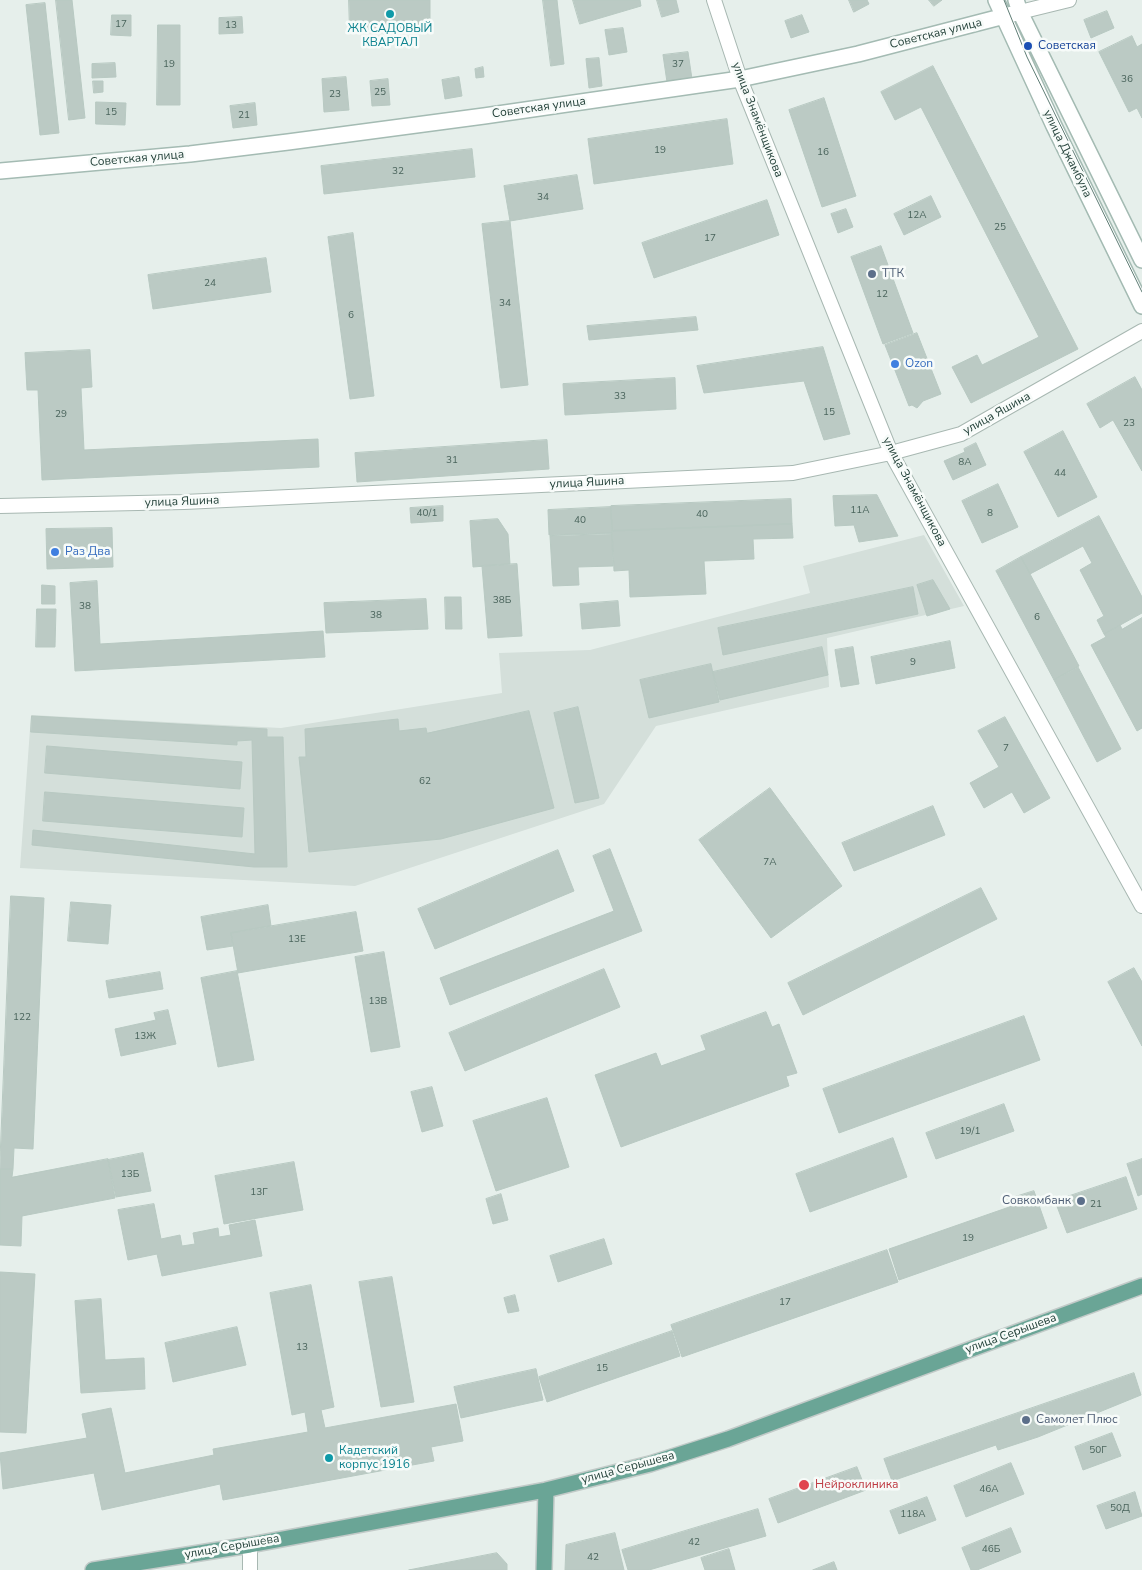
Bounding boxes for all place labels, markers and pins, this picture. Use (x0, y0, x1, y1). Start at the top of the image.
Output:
marker: ЖК САДОВЫЙ КВАРТАЛ (384, 8, 396, 20)
place label: ЖК САДОВЫЙ КВАРТАЛ (348, 22, 432, 50)
place label: Советская (1038, 39, 1096, 53)
marker: Советская (1022, 40, 1034, 52)
place label: ТТК (882, 267, 904, 281)
marker: ТТК (866, 268, 878, 280)
place label: Ozon (905, 357, 933, 371)
marker: Ozon (889, 358, 901, 370)
place label: Раз Два (65, 545, 110, 559)
marker: Раз Два (49, 546, 61, 558)
place label: Совкомбанк (1002, 1194, 1071, 1208)
marker: Совкомбанк (1075, 1195, 1087, 1207)
place label: Самолет Плюс (1036, 1413, 1118, 1427)
marker: Самолет Плюс (1020, 1414, 1032, 1426)
place label: Кадетский корпус 1916 (339, 1444, 410, 1472)
marker: Кадетский корпус 1916 (323, 1452, 335, 1464)
marker: Нейроклиника (797, 1478, 811, 1492)
place label: Нейроклиника (815, 1478, 899, 1492)

